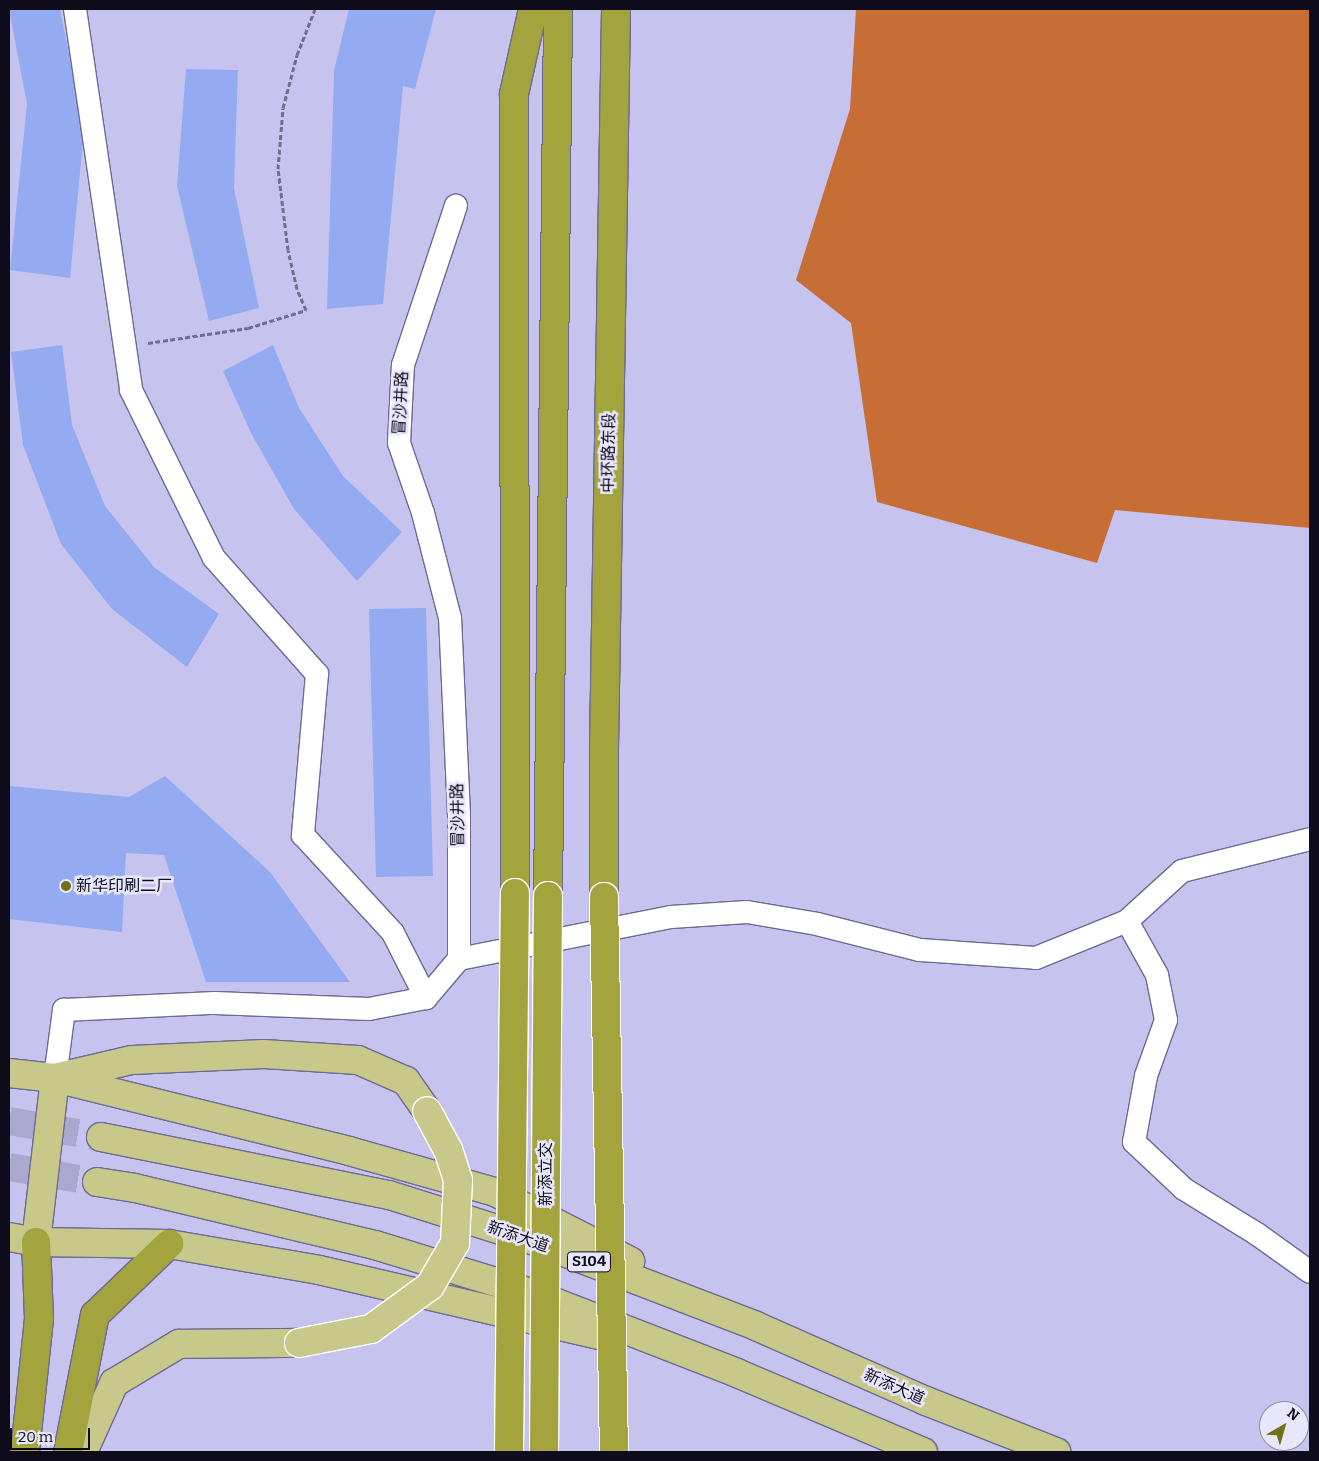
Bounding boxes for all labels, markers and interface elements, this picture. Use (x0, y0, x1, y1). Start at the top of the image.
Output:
street label: 冒沙井路 (390, 371, 412, 435)
street label: 中环路东段 (599, 413, 619, 493)
street label: 冒沙井路 (448, 783, 468, 847)
place label: 新华印刷二厂 (76, 876, 172, 896)
marker: 新华印刷二厂 (60, 880, 72, 892)
street label: 新添立交 (536, 1142, 556, 1206)
street label: 新添大道 (485, 1218, 551, 1256)
road number: S104 (566, 1250, 612, 1274)
street label: 新添大道 (861, 1365, 927, 1409)
north arrow (1259, 1401, 1309, 1451)
text: N (1283, 1405, 1302, 1425)
scale bar (12, 1418, 92, 1450)
text: 20 m (18, 1428, 53, 1446)

